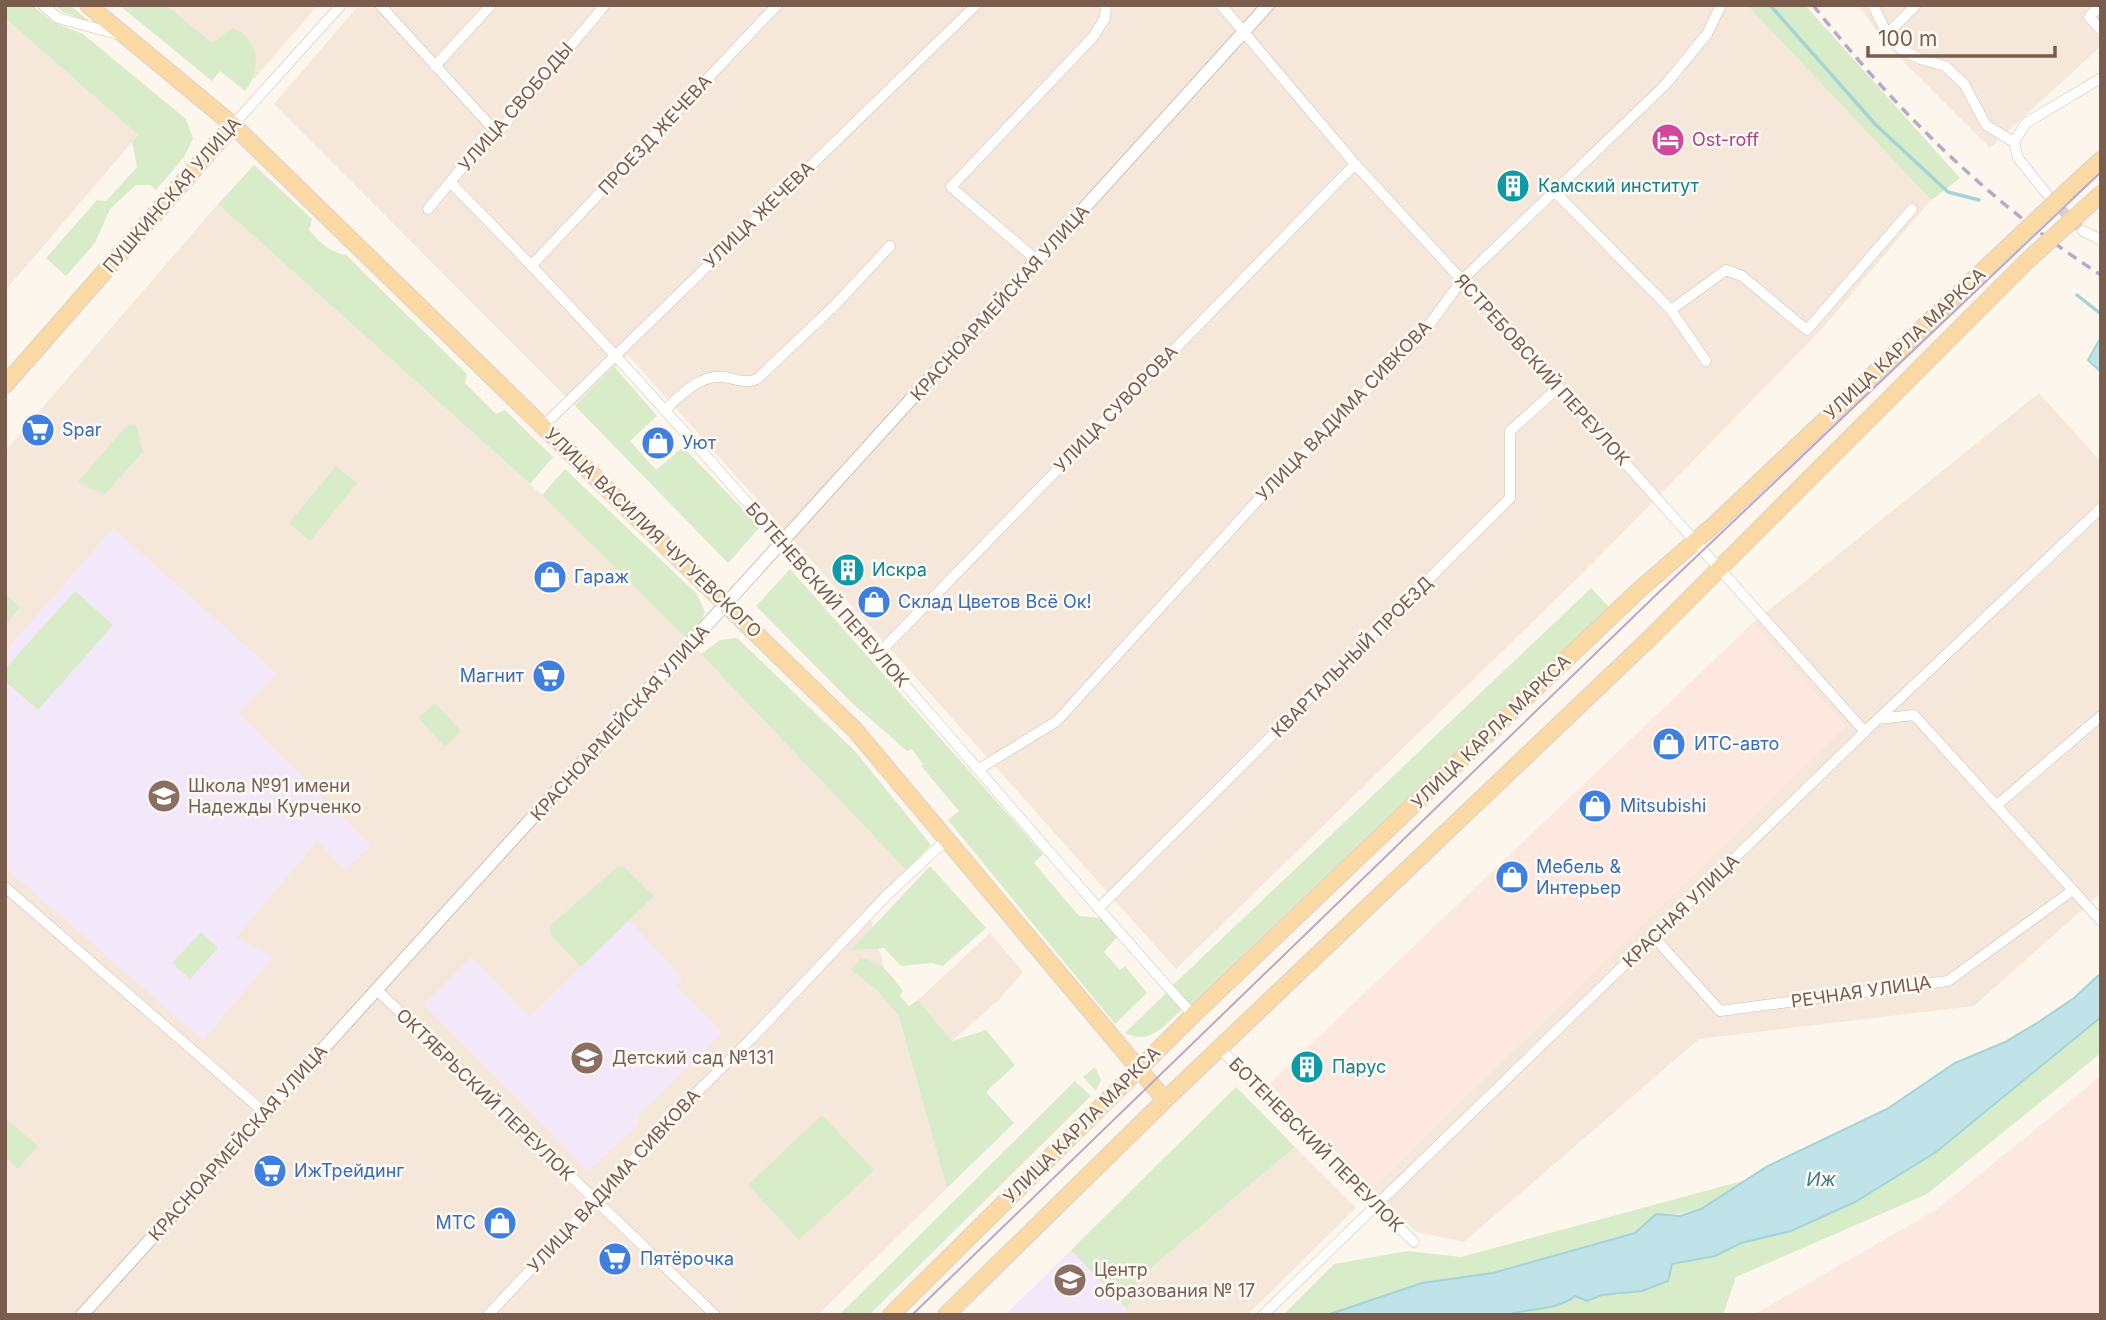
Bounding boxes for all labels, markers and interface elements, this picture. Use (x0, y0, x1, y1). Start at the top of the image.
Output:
scale bar (1868, 14, 2055, 58)
text: 100 m (1878, 26, 1937, 51)
street label: УЛИЦА СВОБОДЫ (454, 38, 577, 175)
street label: ПРОЕЗД ЖЕЧЕВА (594, 70, 716, 199)
street label: ПУШКИНСКАЯ УЛИЦА (98, 113, 245, 277)
hotel icon: Ost-roff (1649, 121, 1687, 159)
place label: Ost-roff (1692, 129, 1759, 150)
street label: УЛИЦА ЖЕЧЕВА (699, 157, 818, 272)
building icon: Камский институт (1494, 167, 1532, 205)
place label: Камский институт (1538, 175, 1699, 196)
street label: КРАСНОАРМЕЙСКАЯ УЛИЦА (905, 200, 1093, 405)
street label: УЛИЦА КАРЛА МАРКСА (1820, 263, 1990, 424)
street label: ЯСТРЕБОВСКИЙ ПЕРЕУЛОК (1451, 269, 1635, 470)
street label: УЛИЦА ВАДИМА СИВКОВА (1252, 316, 1436, 505)
street label: УЛИЦА СУВОРОВА (1050, 341, 1182, 476)
supermarket icon: Spar (19, 411, 57, 449)
place label: Spar (62, 419, 102, 440)
street label: УЛИЦА ВАСИЛИЯ ЧУГУЕВСКОГО (541, 423, 766, 642)
shop icon: Уют (639, 424, 677, 462)
place label: Уют (682, 432, 717, 453)
street label: БОТЕНЕВСКИЙ ПЕРЕУЛОК (741, 497, 914, 691)
building icon: Искра (829, 551, 867, 589)
shop icon: Гараж (531, 558, 569, 596)
place label: Искра (872, 559, 927, 580)
place label: Гараж (574, 566, 629, 587)
street label: КВАРТАЛЬНЫЙ ПРОЕЗД (1266, 571, 1436, 741)
shop icon: Склад Цветов Всё Ок! (855, 583, 893, 621)
place label: Склад Цветов Всё Ок! (898, 591, 1092, 612)
street label: КРАСНОАРМЕЙСКАЯ УЛИЦА (525, 620, 713, 825)
street label: УЛИЦА КАРЛА МАРКСА (1407, 650, 1574, 813)
supermarket icon: Магнит (530, 657, 568, 695)
place label: Магнит (460, 665, 525, 686)
shop icon: ИТС-авто (1650, 725, 1688, 763)
place label: ИТС-авто (1694, 733, 1779, 754)
place label: Школа №91 имени Надежды Курченко (188, 775, 361, 817)
school or university icon: Школа №91 имени Надежды Курченко (145, 777, 183, 815)
shop icon: Mitsubishi (1576, 787, 1614, 825)
place label: Mitsubishi (1620, 795, 1706, 816)
street label: КРАСНАЯ УЛИЦА (1618, 850, 1743, 971)
place label: Мебель & Интерьер (1536, 856, 1621, 898)
shop icon: Мебель & Интерьер (1493, 858, 1531, 896)
street label: РЕЧНАЯ УЛИЦА (1790, 971, 1932, 1012)
street label: ОКТЯБРЬСКИЙ ПЕРЕУЛОК (392, 1004, 579, 1185)
school or university icon: Детский сад №131 (568, 1039, 606, 1077)
street label: КРАСНОАРМЕЙСКАЯ УЛИЦА (143, 1040, 331, 1245)
street label: УЛИЦА КАРЛА МАРКСА (999, 1042, 1164, 1207)
place label: Детский сад №131 (612, 1047, 774, 1068)
building icon: Парус (1288, 1048, 1326, 1086)
street label: БОТЕНЕВСКИЙ ПЕРЕУЛОК (1225, 1052, 1409, 1236)
place label: Парус (1332, 1056, 1386, 1077)
street label: УЛИЦА ВАДИМА СИВКОВА (523, 1085, 704, 1277)
supermarket icon: ИжТрейдинг (251, 1152, 289, 1190)
place label: ИжТрейдинг (294, 1160, 404, 1181)
water label: Иж (1806, 1168, 1836, 1191)
shop icon: МТС (481, 1204, 519, 1242)
place label: МТС (436, 1212, 476, 1233)
supermarket icon: Пятёрочка (596, 1240, 634, 1278)
place label: Пятёрочка (640, 1248, 734, 1269)
place label: Центр образования № 17 (1094, 1259, 1255, 1301)
school or university icon: Центр образования № 17 (1051, 1261, 1089, 1299)

